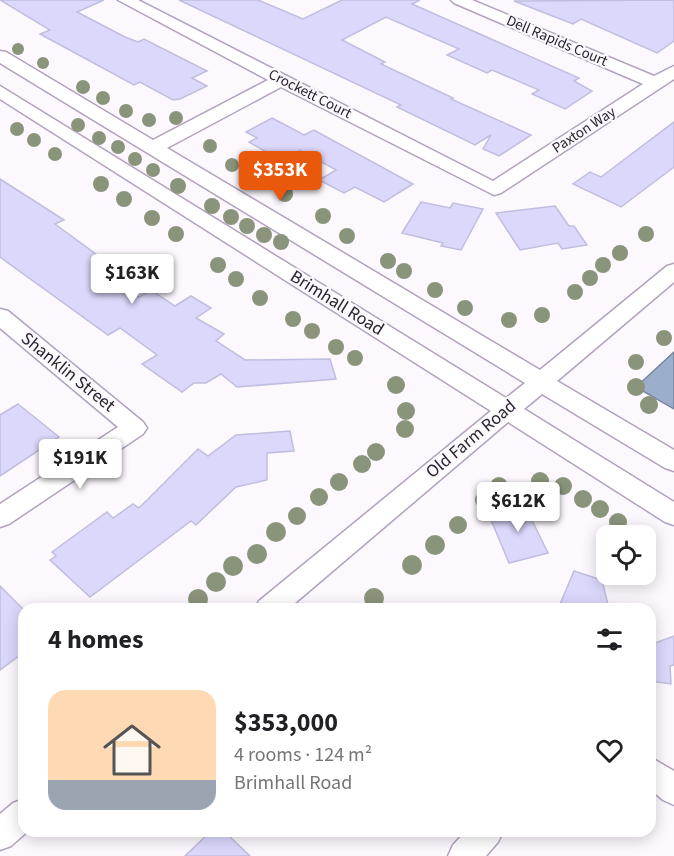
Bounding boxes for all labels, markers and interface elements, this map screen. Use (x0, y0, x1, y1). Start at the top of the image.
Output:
street label: Dell Rapids Court (503, 10, 611, 72)
street label: Crockett Court (265, 64, 355, 124)
street label: Paxton Way (548, 102, 620, 158)
pin: $353K (238, 151, 322, 202)
text: $353K (253, 156, 307, 184)
pin: $163K (90, 254, 174, 305)
text: $163K (105, 259, 159, 287)
street label: Brimhall Road (285, 264, 389, 342)
street label: Shanklin Street (16, 326, 120, 418)
street label: Old Farm Road (420, 394, 522, 484)
pin: $191K (38, 439, 122, 490)
text: $191K (53, 444, 107, 472)
pin: $612K (476, 482, 560, 533)
text: $612K (491, 487, 545, 515)
map controls (596, 525, 656, 585)
button: locate (596, 525, 656, 585)
text: 4 homes (48, 621, 143, 658)
icon: filters (593, 623, 626, 656)
text: $353,000 (234, 704, 338, 741)
icon: home (96, 714, 168, 786)
icon: heart (593, 734, 626, 767)
text: 4 rooms · 124 m² (234, 741, 372, 769)
text: Brimhall Road (234, 769, 352, 797)

